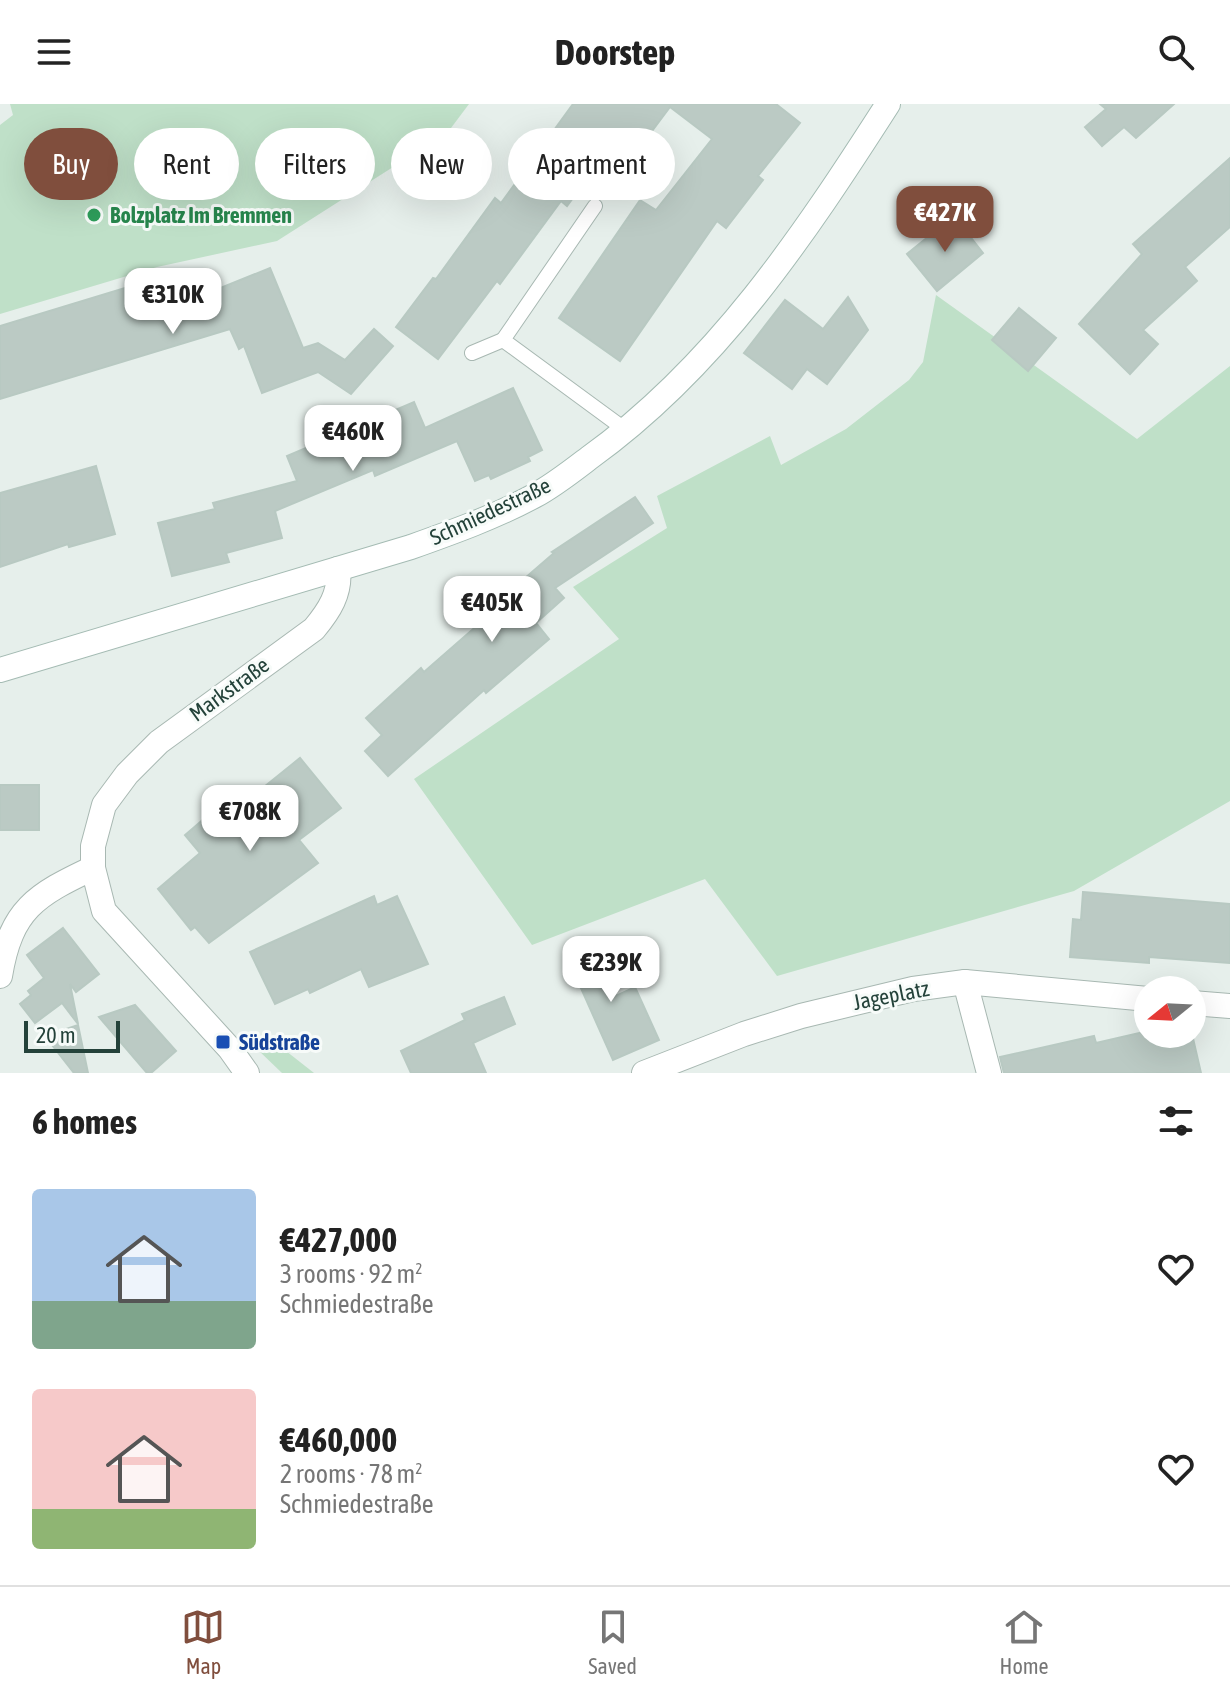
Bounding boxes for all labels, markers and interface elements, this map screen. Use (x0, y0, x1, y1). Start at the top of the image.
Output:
icon: menu (32, 30, 76, 74)
icon: search (1154, 30, 1198, 74)
text: Doorstep (555, 31, 675, 73)
chip: Buy (24, 128, 118, 200)
chip: Rent (134, 128, 239, 200)
chip: Filters (255, 128, 375, 200)
chip: New (391, 128, 492, 200)
chip: Apartment (508, 128, 675, 200)
pin: €427K (889, 186, 1001, 254)
text: €427K (914, 197, 976, 227)
place label: Bolzplatz Im Bremmen (110, 202, 292, 228)
marker: Bolzplatz Im Bremmen (85, 206, 103, 224)
pin: €310K (117, 268, 229, 336)
text: €310K (142, 279, 204, 309)
pin: €460K (297, 405, 409, 473)
text: €460K (322, 416, 384, 446)
street label: Schmiedestraße (426, 472, 554, 550)
pin: €405K (436, 576, 548, 644)
text: €405K (461, 587, 523, 617)
street label: Markstraße (184, 651, 274, 727)
pin: €708K (194, 785, 306, 853)
text: €708K (219, 796, 281, 826)
pin: €239K (555, 936, 667, 1004)
text: €239K (580, 947, 642, 977)
street label: Jageplatz (851, 975, 931, 1015)
north arrow (1134, 976, 1206, 1048)
map controls (1134, 976, 1206, 1048)
scale bar (24, 1017, 120, 1053)
text: 20 m (36, 1022, 76, 1048)
place label: Südstraße (239, 1029, 320, 1055)
marker: Südstraße (214, 1033, 232, 1051)
icon: filters (1154, 1099, 1198, 1143)
text: 6 homes (32, 1102, 137, 1141)
text: €427,000 (280, 1220, 397, 1259)
icon: home (96, 1221, 192, 1317)
icon: heart (1154, 1247, 1198, 1291)
text: 3 rooms · 92 m² (280, 1259, 422, 1289)
text: Schmiedestraße (280, 1289, 434, 1319)
text: €460,000 (280, 1420, 397, 1459)
icon: home (96, 1421, 192, 1517)
icon: heart (1154, 1447, 1198, 1491)
text: 2 rooms · 78 m² (280, 1459, 422, 1489)
text: Schmiedestraße (280, 1489, 434, 1519)
tab: Map (181, 1605, 225, 1679)
tab: Saved (588, 1605, 637, 1679)
tab: Home (1000, 1605, 1049, 1679)

